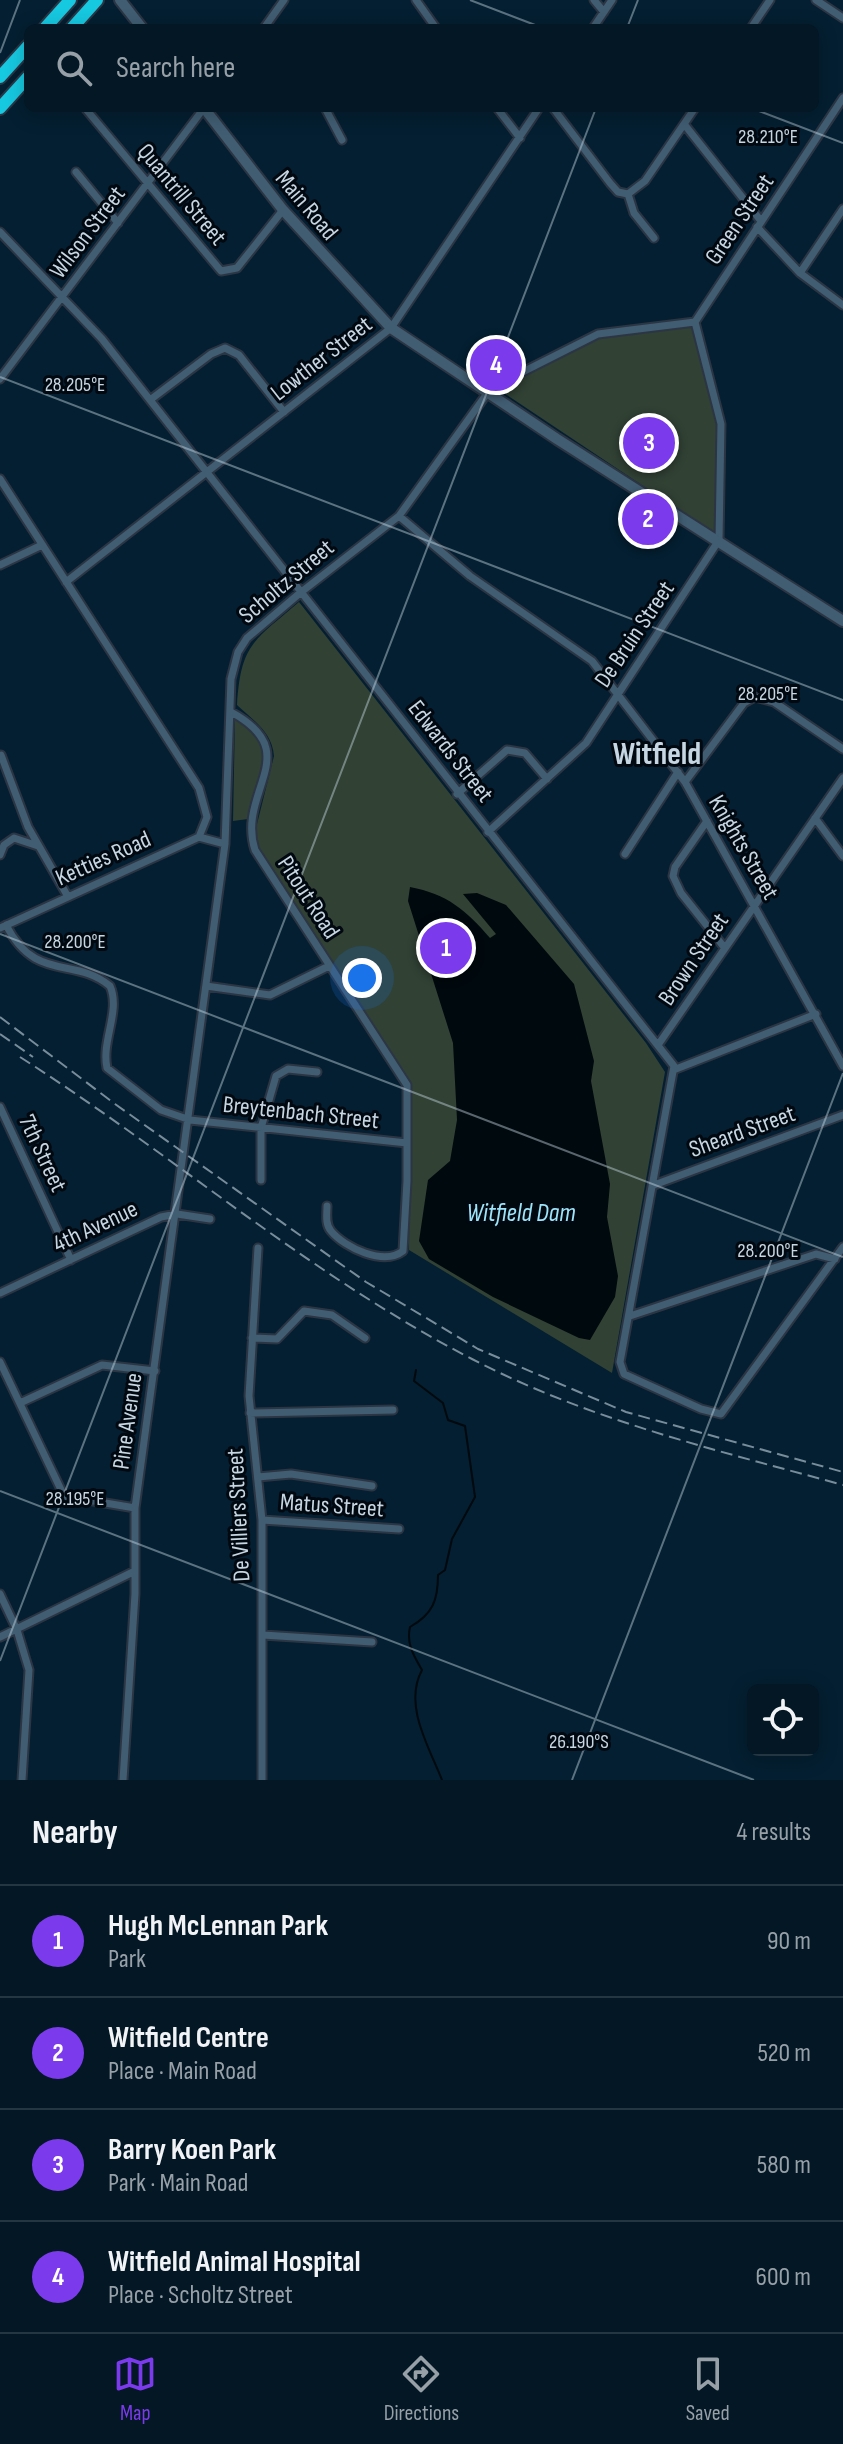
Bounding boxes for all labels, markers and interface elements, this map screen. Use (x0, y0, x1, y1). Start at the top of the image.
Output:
search box (24, 24, 819, 112)
icon: search (52, 46, 96, 90)
text: Search here (116, 50, 235, 86)
text: 28.210°E (738, 125, 798, 149)
street label: Quantrill Street (131, 138, 232, 251)
street label: Main Road (269, 165, 344, 246)
street label: Green Street (699, 169, 780, 270)
street label: Wilson Street (43, 181, 131, 284)
street label: Lowther Street (265, 310, 378, 407)
pin: 4 (470, 335, 522, 395)
text: 28.205°E (45, 373, 105, 397)
pin: 3 (623, 413, 675, 473)
pin: 2 (622, 489, 674, 549)
street label: Scholtz Street (233, 533, 340, 629)
street label: De Bruin Street (588, 576, 681, 693)
text: 28.205°E (738, 682, 798, 706)
street label: Edwards Street (402, 694, 500, 808)
district label: Witfield (613, 735, 701, 774)
street label: Knights Street (702, 790, 785, 905)
street label: Ketties Road (51, 825, 155, 892)
street label: Pitout Road (271, 850, 346, 944)
street label: Brown Street (652, 908, 735, 1011)
pin: 1 (420, 918, 472, 978)
text: 28.200°E (44, 930, 106, 954)
your location (342, 958, 382, 998)
street label: Breytenbach Street (222, 1090, 380, 1135)
street label: Sheard Street (685, 1099, 799, 1164)
street label: 7th Street (12, 1110, 73, 1196)
street label: 4th Avenue (48, 1194, 142, 1259)
water label: Witfield Dam (466, 1198, 576, 1229)
text: 28.200°E (737, 1239, 799, 1263)
street label: Pine Avenue (106, 1371, 149, 1471)
street label: De Villiers Street (221, 1447, 256, 1582)
text: 28.195°E (46, 1487, 104, 1511)
street label: Matus Street (279, 1487, 385, 1524)
map controls (747, 1684, 819, 1756)
button: locate (747, 1684, 819, 1756)
text: 26.190°S (549, 1730, 609, 1754)
text: Nearby (32, 1812, 118, 1853)
text: 4 results (736, 1817, 811, 1848)
text: Hugh McLennan Park (108, 1908, 328, 1944)
text: 1 (53, 1926, 63, 1957)
text: 90 m (767, 1926, 811, 1957)
text: Park (108, 1944, 146, 1975)
text: Witfield Centre (108, 2020, 269, 2056)
text: 2 (52, 2038, 64, 2069)
text: 520 m (757, 2038, 811, 2069)
text: Place · Main Road (108, 2056, 257, 2087)
text: Barry Koen Park (108, 2132, 276, 2168)
text: 3 (52, 2150, 64, 2181)
text: 580 m (757, 2150, 811, 2181)
text: Park · Main Road (108, 2168, 248, 2199)
text: Witfield Animal Hospital (108, 2244, 361, 2280)
text: 4 (52, 2262, 64, 2293)
text: 600 m (756, 2262, 811, 2293)
text: Place · Scholtz Street (108, 2280, 293, 2311)
tab: Map (113, 2352, 157, 2427)
tab: Directions (384, 2352, 459, 2427)
tab: Saved (686, 2352, 730, 2427)

